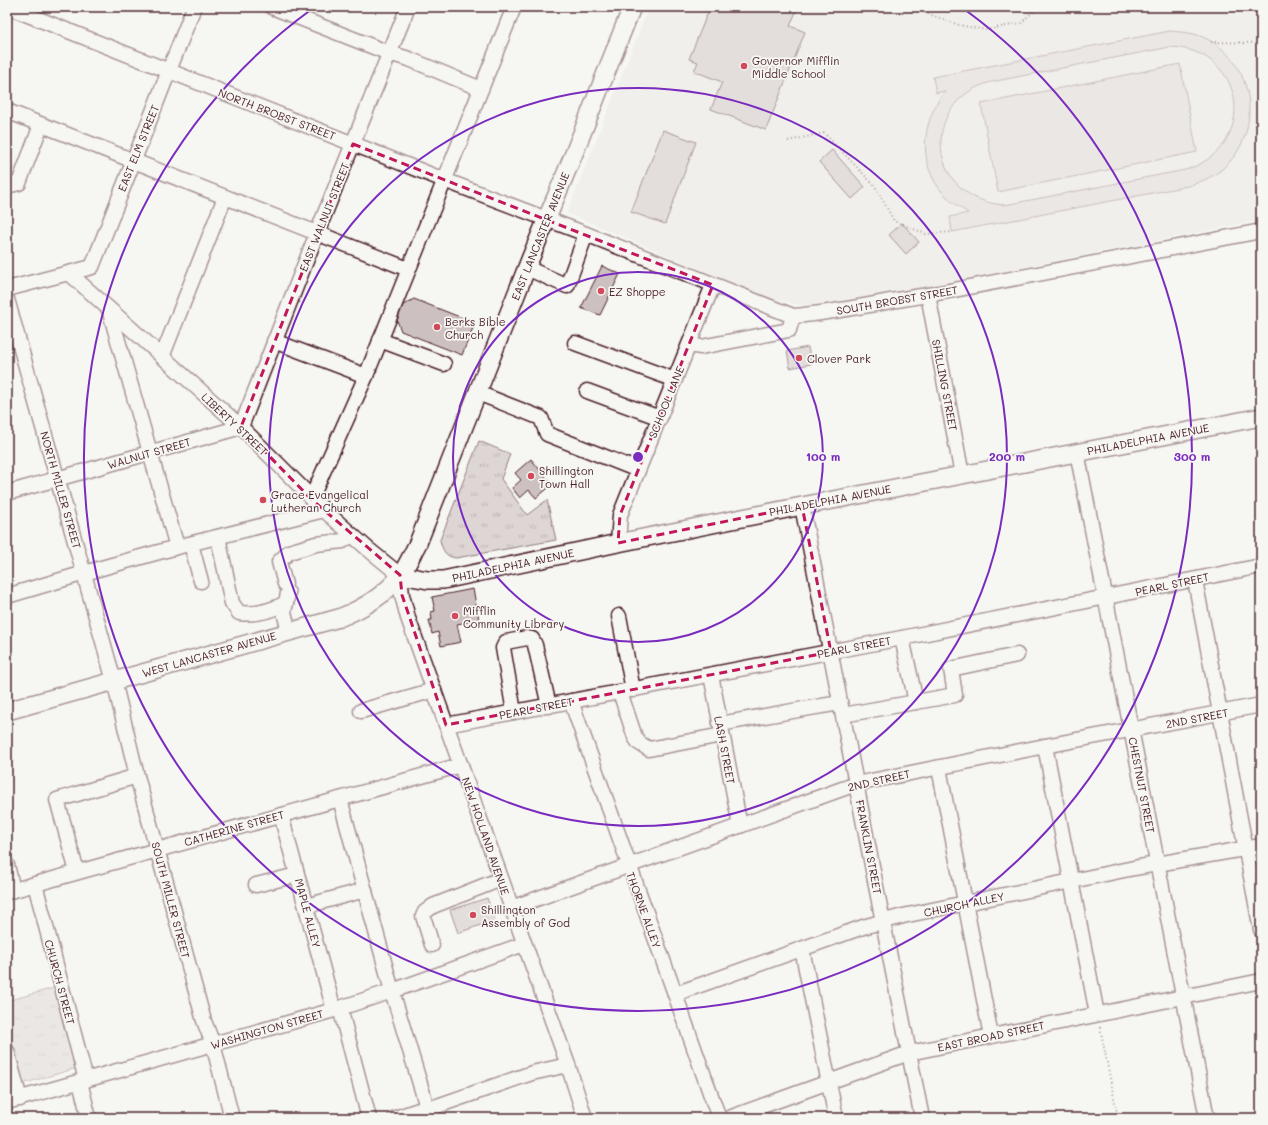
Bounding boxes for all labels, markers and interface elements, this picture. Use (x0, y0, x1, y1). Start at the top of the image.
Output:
place label: Governor Mifflin Middle School (752, 53, 839, 81)
marker: Governor Mifflin Middle School (739, 61, 749, 71)
street label: NORTH BROBST STREET (216, 85, 338, 143)
street label: EAST ELM STREET (114, 102, 162, 194)
street label: EAST WALNUT STREET (295, 160, 353, 274)
street label: EAST LANCASTER AVENUE (507, 170, 573, 302)
street label: SOUTH BROBST STREET (835, 282, 959, 318)
place label: EZ Shoppe (609, 284, 666, 299)
marker: EZ Shoppe (596, 286, 606, 296)
place label: Berks Bible Church (445, 314, 506, 342)
marker: Berks Bible Church (432, 322, 442, 332)
street label: SHILLING STREET (929, 338, 961, 432)
place label: Clover Park (807, 351, 871, 366)
marker: Clover Park (794, 353, 804, 363)
street label: SCHOOL LANE (645, 364, 687, 440)
street label: LIBERTY STREET (199, 389, 271, 459)
street label: PHILADELPHIA AVENUE (1086, 420, 1210, 458)
street label: NORTH MILLER STREET (37, 430, 85, 550)
street label: WALNUT STREET (105, 434, 193, 472)
text: 100 m (806, 448, 840, 464)
text: 200 m (989, 448, 1025, 464)
text: 300 m (1174, 448, 1210, 464)
centre of rings (631, 450, 645, 464)
place label: Shillington Town Hall (539, 463, 594, 491)
marker: Shillington Town Hall (526, 471, 536, 481)
street label: PHILADELPHIA AVENUE (768, 481, 892, 519)
place label: Grace Evangelical Lutheran Church (271, 487, 369, 515)
marker: Grace Evangelical Lutheran Church (258, 495, 268, 505)
street label: PHILADELPHIA AVENUE (451, 545, 575, 585)
street label: PEARL STREET (1134, 569, 1210, 599)
place label: Mifflin Community Library (463, 603, 565, 631)
marker: Mifflin Community Library (450, 611, 460, 621)
street label: WEST LANCASTER AVENUE (140, 628, 278, 680)
street label: PEARL STREET (816, 632, 892, 662)
street label: PEARL STREET (498, 693, 574, 723)
street label: 2ND STREET (1164, 705, 1230, 731)
street label: LASH STREET (711, 715, 739, 785)
street label: CHESTNUT STREET (1125, 736, 1159, 834)
street label: 2ND STREET (846, 766, 912, 794)
street label: NEW HOLLAND AVENUE (459, 775, 513, 897)
street label: FRANKLIN STREET (852, 798, 886, 896)
street label: CATHERINE STREET (182, 807, 286, 849)
street label: SOUTH MILLER STREET (148, 840, 194, 960)
street label: THORNE ALLEY (623, 870, 665, 950)
street label: MAPLE ALLEY (292, 877, 324, 949)
street label: CHURCH ALLEY (922, 888, 1006, 920)
place label: Shillington Assembly of God (481, 902, 570, 930)
marker: Shillington Assembly of God (468, 910, 478, 920)
street label: CHURCH STREET (41, 938, 79, 1026)
street label: WASHINGTON STREET (209, 1006, 325, 1052)
street label: EAST BROAD STREET (936, 1017, 1046, 1055)

